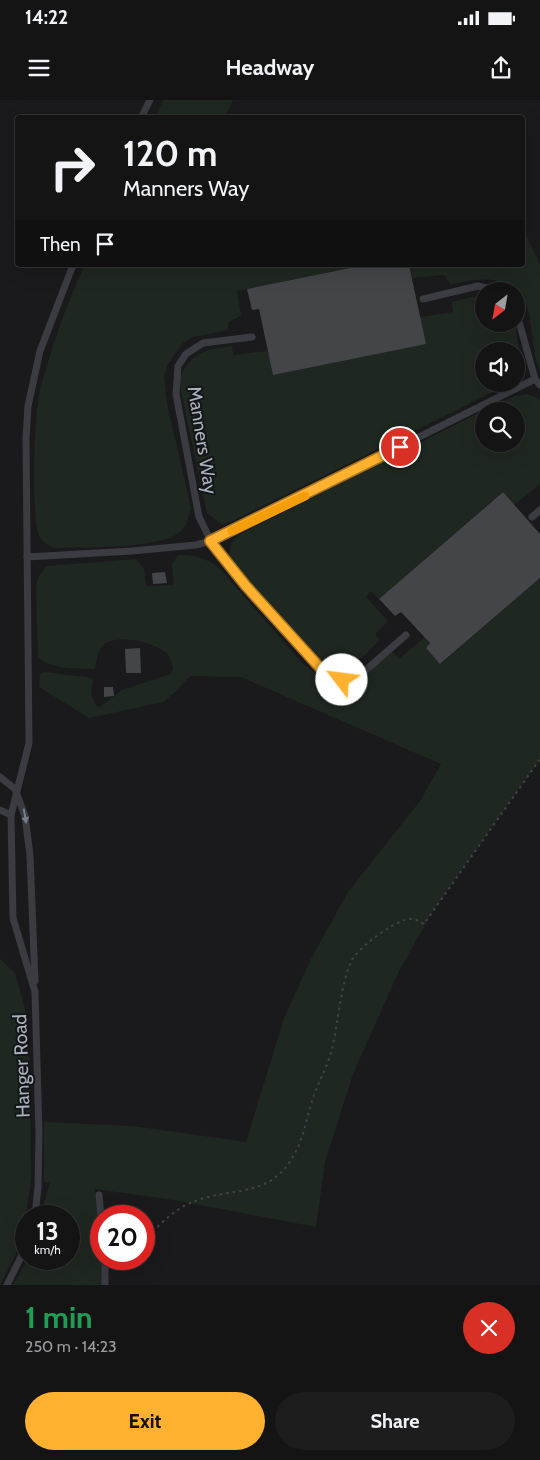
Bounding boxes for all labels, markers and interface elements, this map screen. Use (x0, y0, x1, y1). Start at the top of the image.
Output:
text: 14:22 (25, 6, 68, 29)
icon: menu (25, 54, 53, 82)
text: Headway (226, 54, 314, 81)
icon: share (487, 54, 515, 82)
text: 120 m (123, 132, 217, 175)
icon: right (40, 135, 105, 200)
text: Manners Way (123, 175, 249, 202)
icon: arrive (91, 230, 119, 258)
text: Then (40, 233, 81, 256)
north arrow (475, 282, 525, 332)
map controls (475, 282, 525, 452)
button: sound (475, 342, 525, 392)
street label: Manners Way (183, 384, 222, 496)
button: search (475, 402, 525, 452)
pin (379, 426, 421, 468)
icon: arrive (386, 433, 414, 461)
position arrow (315, 653, 367, 705)
one-way arrow (21, 808, 29, 824)
street label: Hanger Road (8, 1014, 35, 1118)
speed limit sign: 20 (90, 1205, 155, 1270)
text: 13 (36, 1216, 59, 1246)
text: km/h (34, 1242, 61, 1257)
text: 1 min (25, 1299, 93, 1336)
button: close (463, 1302, 515, 1354)
text: 250 m · 14:23 (25, 1337, 117, 1356)
button: Exit (25, 1392, 265, 1450)
button: Share (275, 1392, 515, 1450)

